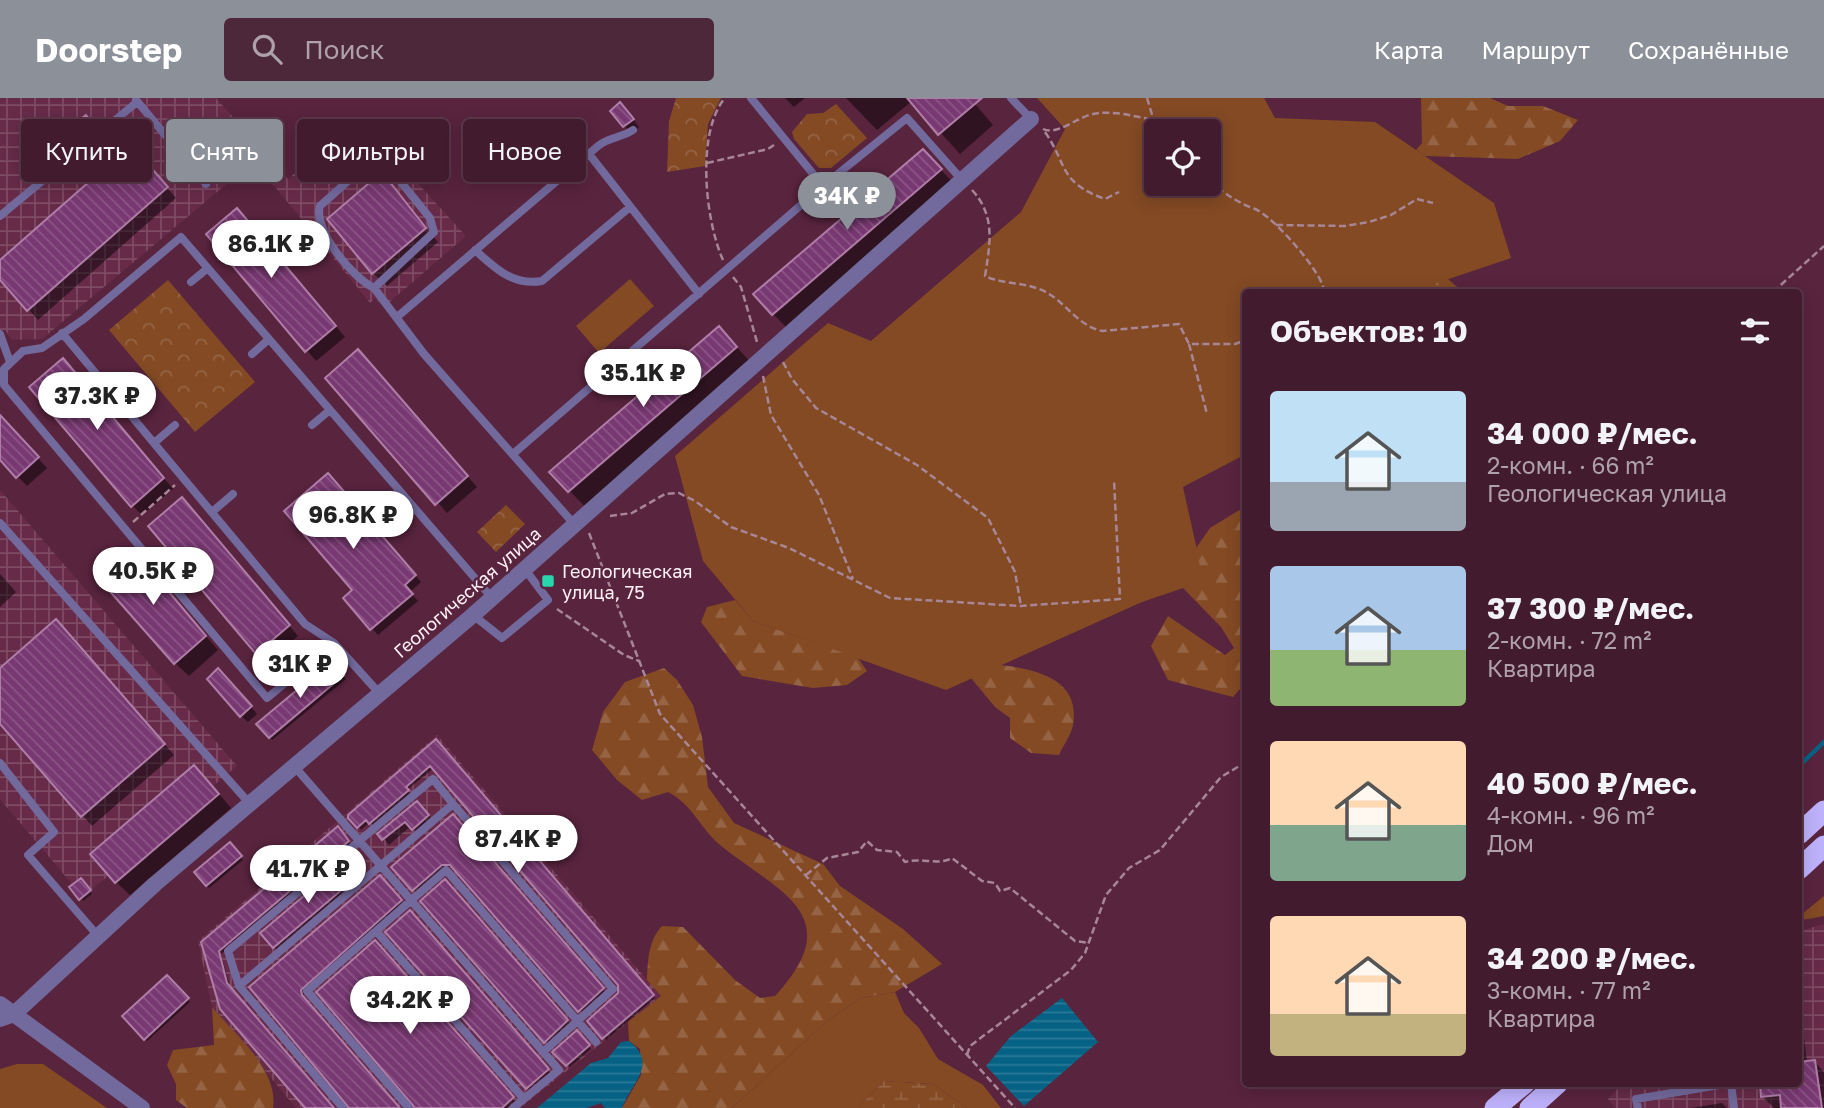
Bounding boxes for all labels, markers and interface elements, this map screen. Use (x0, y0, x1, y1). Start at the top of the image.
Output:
search box (224, 18, 714, 81)
text: Doorstep (35, 30, 182, 69)
icon: search (248, 30, 286, 68)
text: Поиск (304, 34, 384, 65)
text: Карта (1374, 35, 1444, 64)
text: Маршрут (1482, 35, 1590, 64)
text: Сохранённые (1628, 35, 1789, 64)
chip: Купить (21, 119, 152, 182)
chip: Снять (166, 119, 283, 182)
chip: Фильтры (297, 119, 449, 182)
chip: Новое (463, 119, 586, 182)
map controls (1144, 119, 1221, 196)
button: locate (1144, 119, 1221, 196)
pin: 34K ₽ (798, 172, 896, 232)
text: 34K ₽ (814, 181, 880, 209)
pin: 86.1K ₽ (206, 220, 336, 280)
text: 86.1K ₽ (228, 229, 314, 257)
icon: filters (1736, 312, 1774, 350)
text: Объектов: 10 (1270, 313, 1468, 349)
pin: 35.1K ₽ (578, 350, 708, 409)
text: 35.1K ₽ (600, 358, 686, 386)
pin: 37.3K ₽ (32, 372, 162, 432)
text: 37.3K ₽ (54, 381, 140, 409)
text: 34 000 ₽/мес. (1487, 415, 1698, 451)
icon: home (1326, 419, 1410, 503)
text: 2-комн. · 66 m² (1487, 451, 1654, 479)
text: Геологическая улица (1487, 479, 1727, 507)
pin: 96.8K ₽ (288, 491, 418, 551)
text: 96.8K ₽ (308, 500, 398, 528)
street label: Геологическая улица (389, 522, 545, 662)
pin: 40.5K ₽ (88, 547, 218, 607)
text: 40.5K ₽ (109, 556, 197, 584)
place label: Геологическая улица, 75 (562, 560, 693, 603)
marker: Геологическая улица, 75 (540, 573, 556, 589)
text: 37 300 ₽/мес. (1487, 590, 1694, 626)
icon: home (1326, 594, 1410, 678)
text: 2-комн. · 72 m² (1487, 626, 1651, 654)
pin: 31K ₽ (251, 640, 349, 700)
text: 31K ₽ (268, 649, 332, 677)
text: Квартира (1487, 654, 1595, 682)
text: 40 500 ₽/мес. (1487, 765, 1698, 801)
icon: home (1326, 769, 1410, 853)
text: 4-комн. · 96 m² (1487, 801, 1654, 829)
pin: 87.4K ₽ (453, 816, 583, 875)
text: 87.4K ₽ (475, 824, 561, 852)
text: Дом (1487, 829, 1534, 857)
pin: 41.7K ₽ (243, 846, 373, 905)
text: 41.7K ₽ (266, 854, 350, 882)
text: 34 200 ₽/мес. (1487, 940, 1697, 976)
icon: home (1326, 944, 1410, 1028)
pin: 34.2K ₽ (345, 976, 475, 1036)
text: 3-комн. · 77 m² (1487, 976, 1650, 1004)
text: 34.2K ₽ (366, 985, 454, 1013)
text: Квартира (1487, 1004, 1595, 1032)

